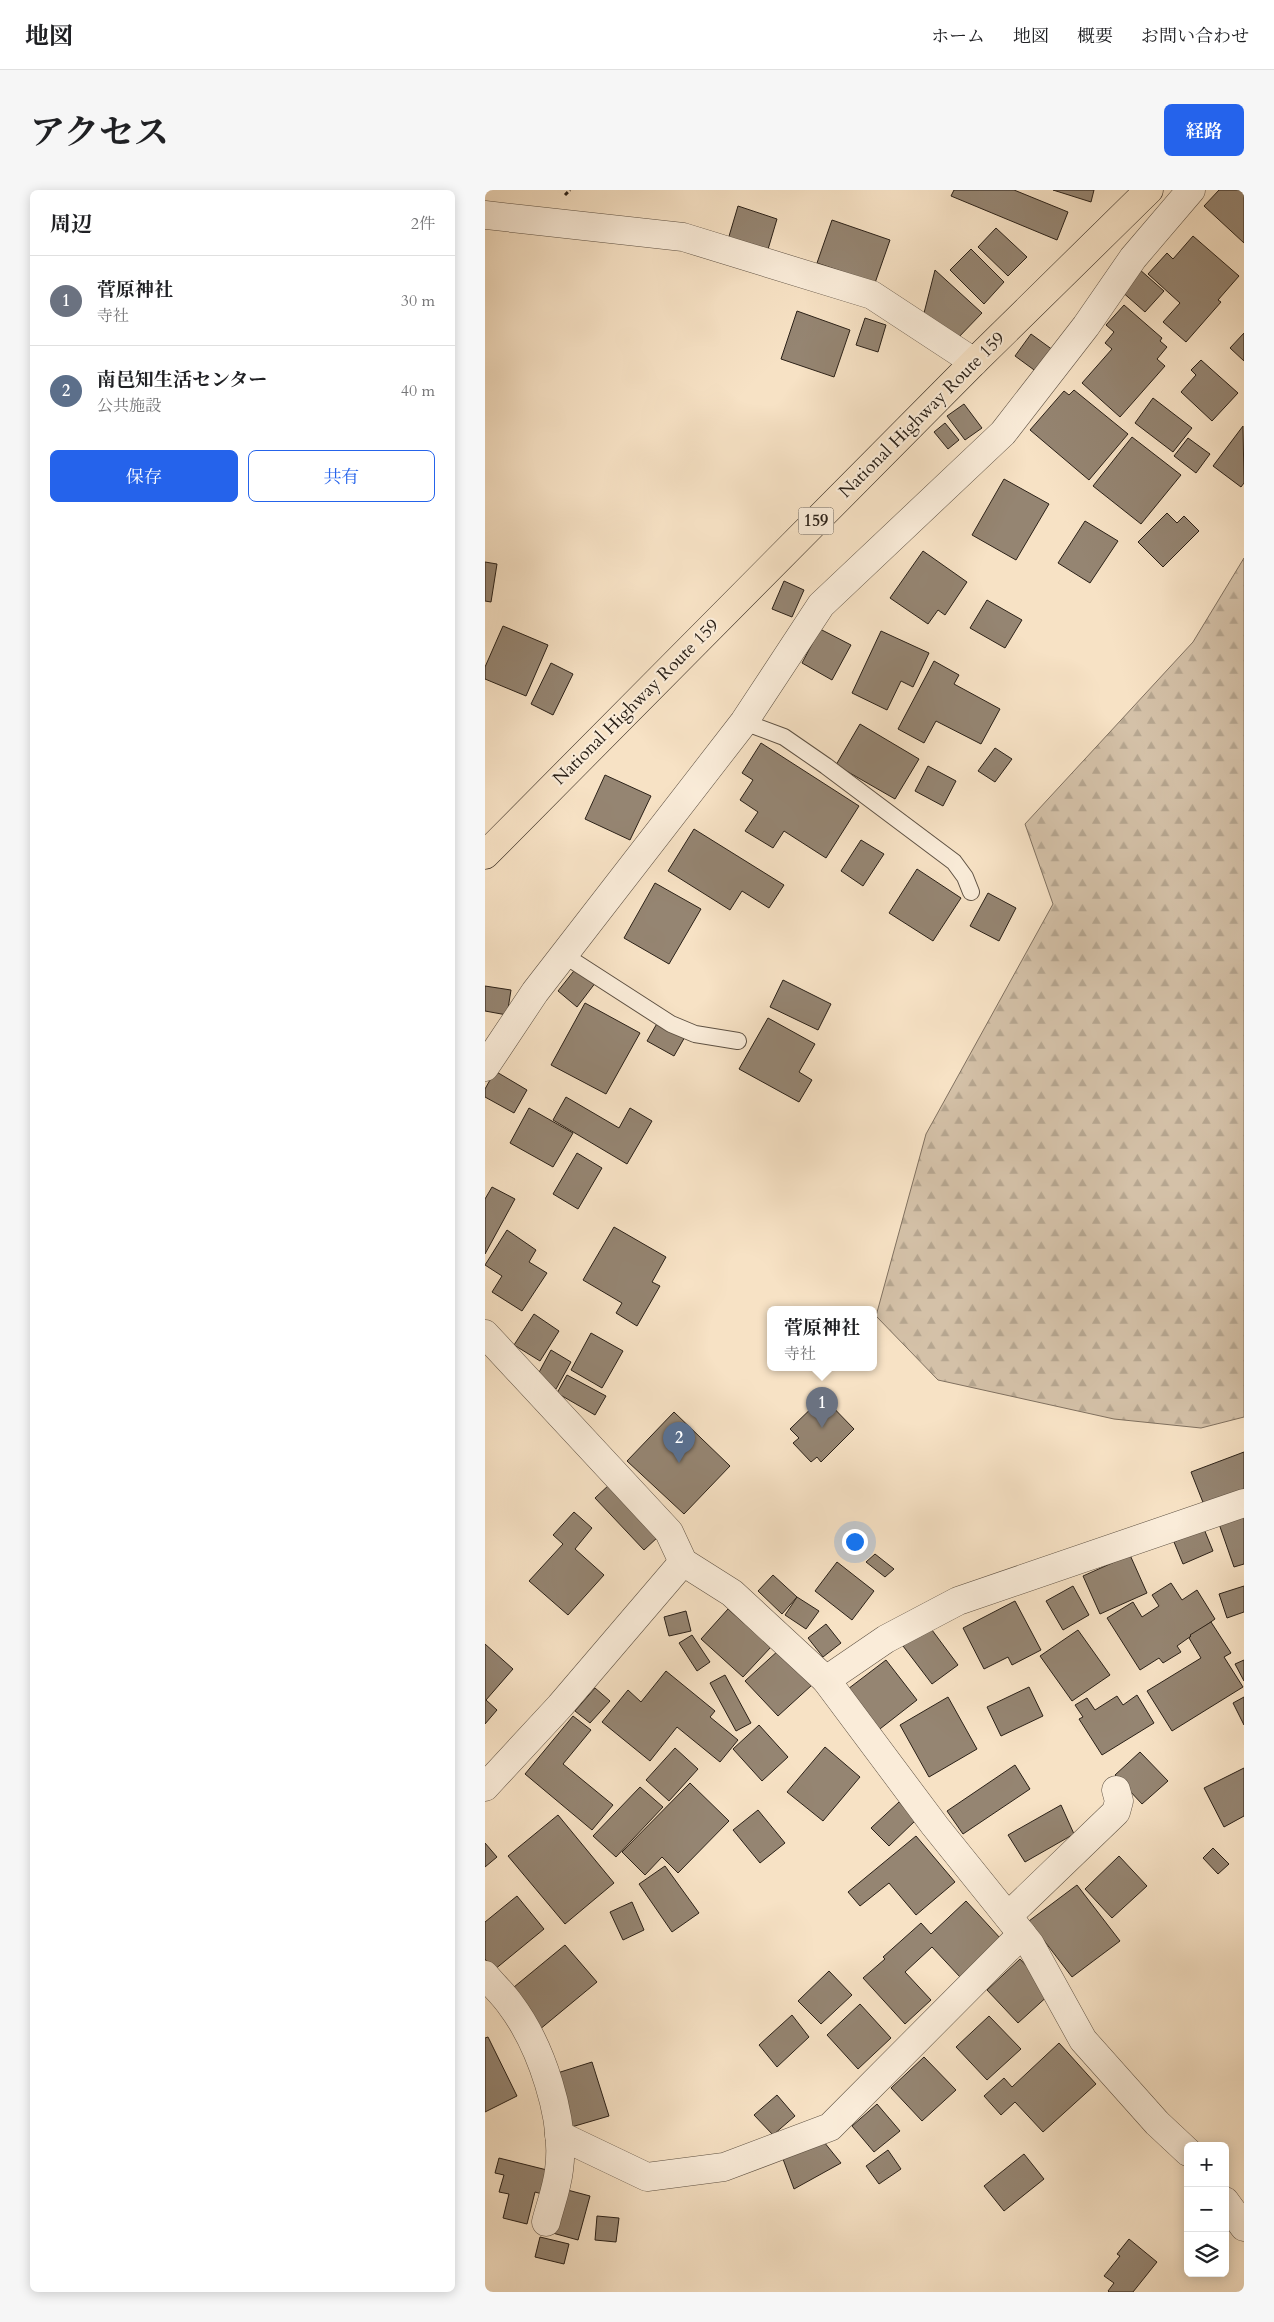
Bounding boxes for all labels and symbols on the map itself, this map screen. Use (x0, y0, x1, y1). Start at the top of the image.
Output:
street label: National Highway Route 159 (833, 326, 1011, 504)
road number: 159 (799, 508, 833, 534)
street label: National Highway Route 159 (547, 613, 725, 791)
pin: 1 (806, 1387, 838, 1428)
pin: 2 (663, 1422, 695, 1463)
your location (842, 1529, 868, 1555)

